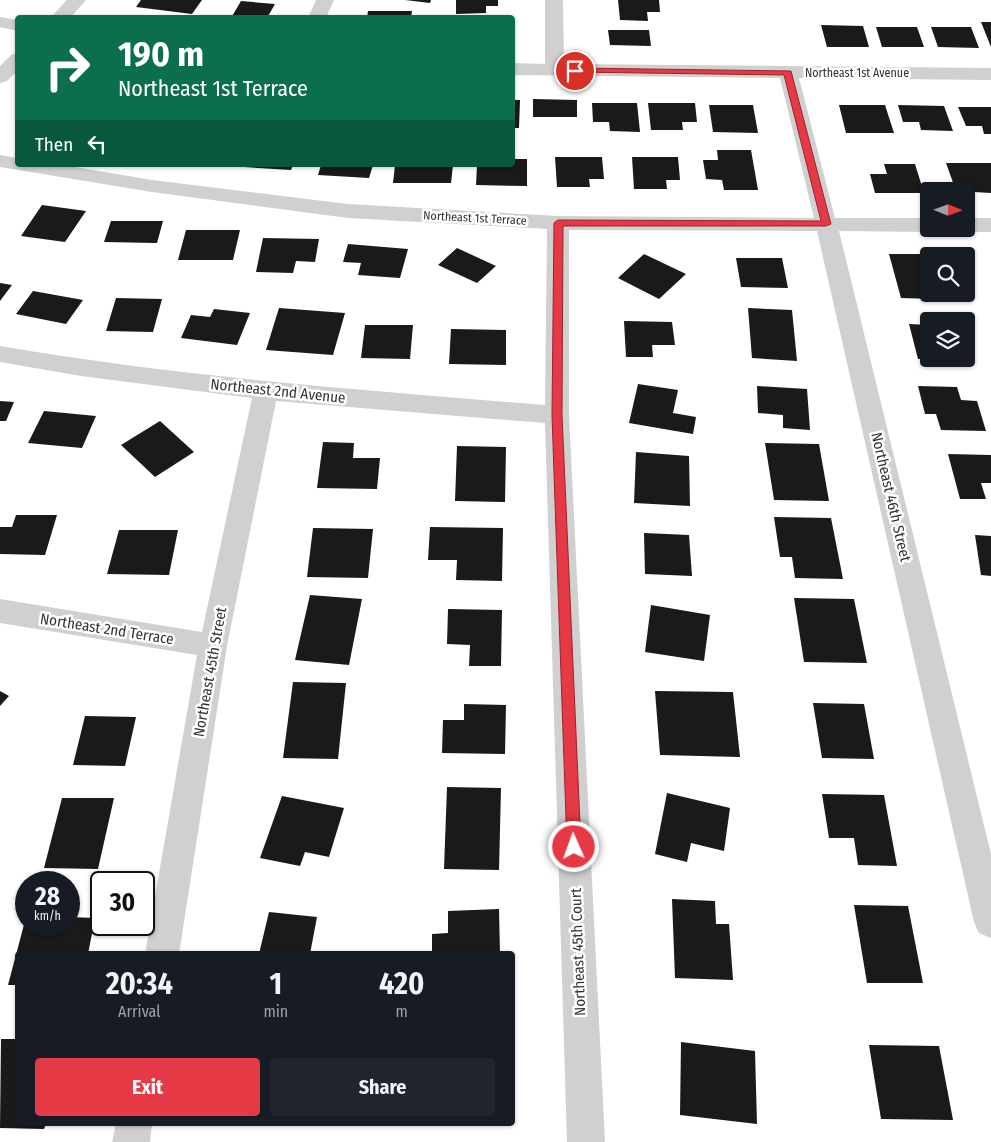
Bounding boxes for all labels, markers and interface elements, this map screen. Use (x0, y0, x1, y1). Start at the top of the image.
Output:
text: 190 m (118, 33, 204, 75)
icon: right (35, 35, 100, 100)
pin (554, 50, 596, 92)
icon: arrive (561, 57, 589, 85)
street label: Northeast 1st Avenue (805, 66, 909, 80)
text: Northeast 1st Terrace (118, 75, 308, 102)
icon: left (83, 130, 111, 158)
text: Then (35, 133, 73, 156)
north arrow (920, 182, 975, 238)
map controls (920, 182, 975, 367)
street label: Northeast 1st Terrace (423, 208, 527, 228)
button: search (920, 247, 975, 302)
button: layers (920, 312, 975, 367)
street label: Northeast 2nd Avenue (210, 375, 346, 407)
street label: Northeast 46th Street (867, 431, 915, 564)
street label: Northeast 45th Street (190, 606, 230, 738)
street label: Northeast 2nd Terrace (39, 610, 175, 648)
position arrow (547, 820, 599, 872)
speed limit sign: 30 (90, 871, 155, 936)
text: 28 (35, 882, 60, 912)
street label: Northeast 45th Court (567, 888, 589, 1016)
text: km/h (34, 909, 61, 923)
text: 20:34 (106, 966, 173, 1002)
text: 1 (270, 966, 282, 1002)
text: 420 (379, 966, 424, 1002)
text: Arrival (118, 1002, 160, 1021)
text: min (263, 1002, 288, 1021)
text: m (395, 1002, 408, 1021)
button: Exit (35, 1058, 260, 1116)
button: Share (270, 1058, 495, 1116)

